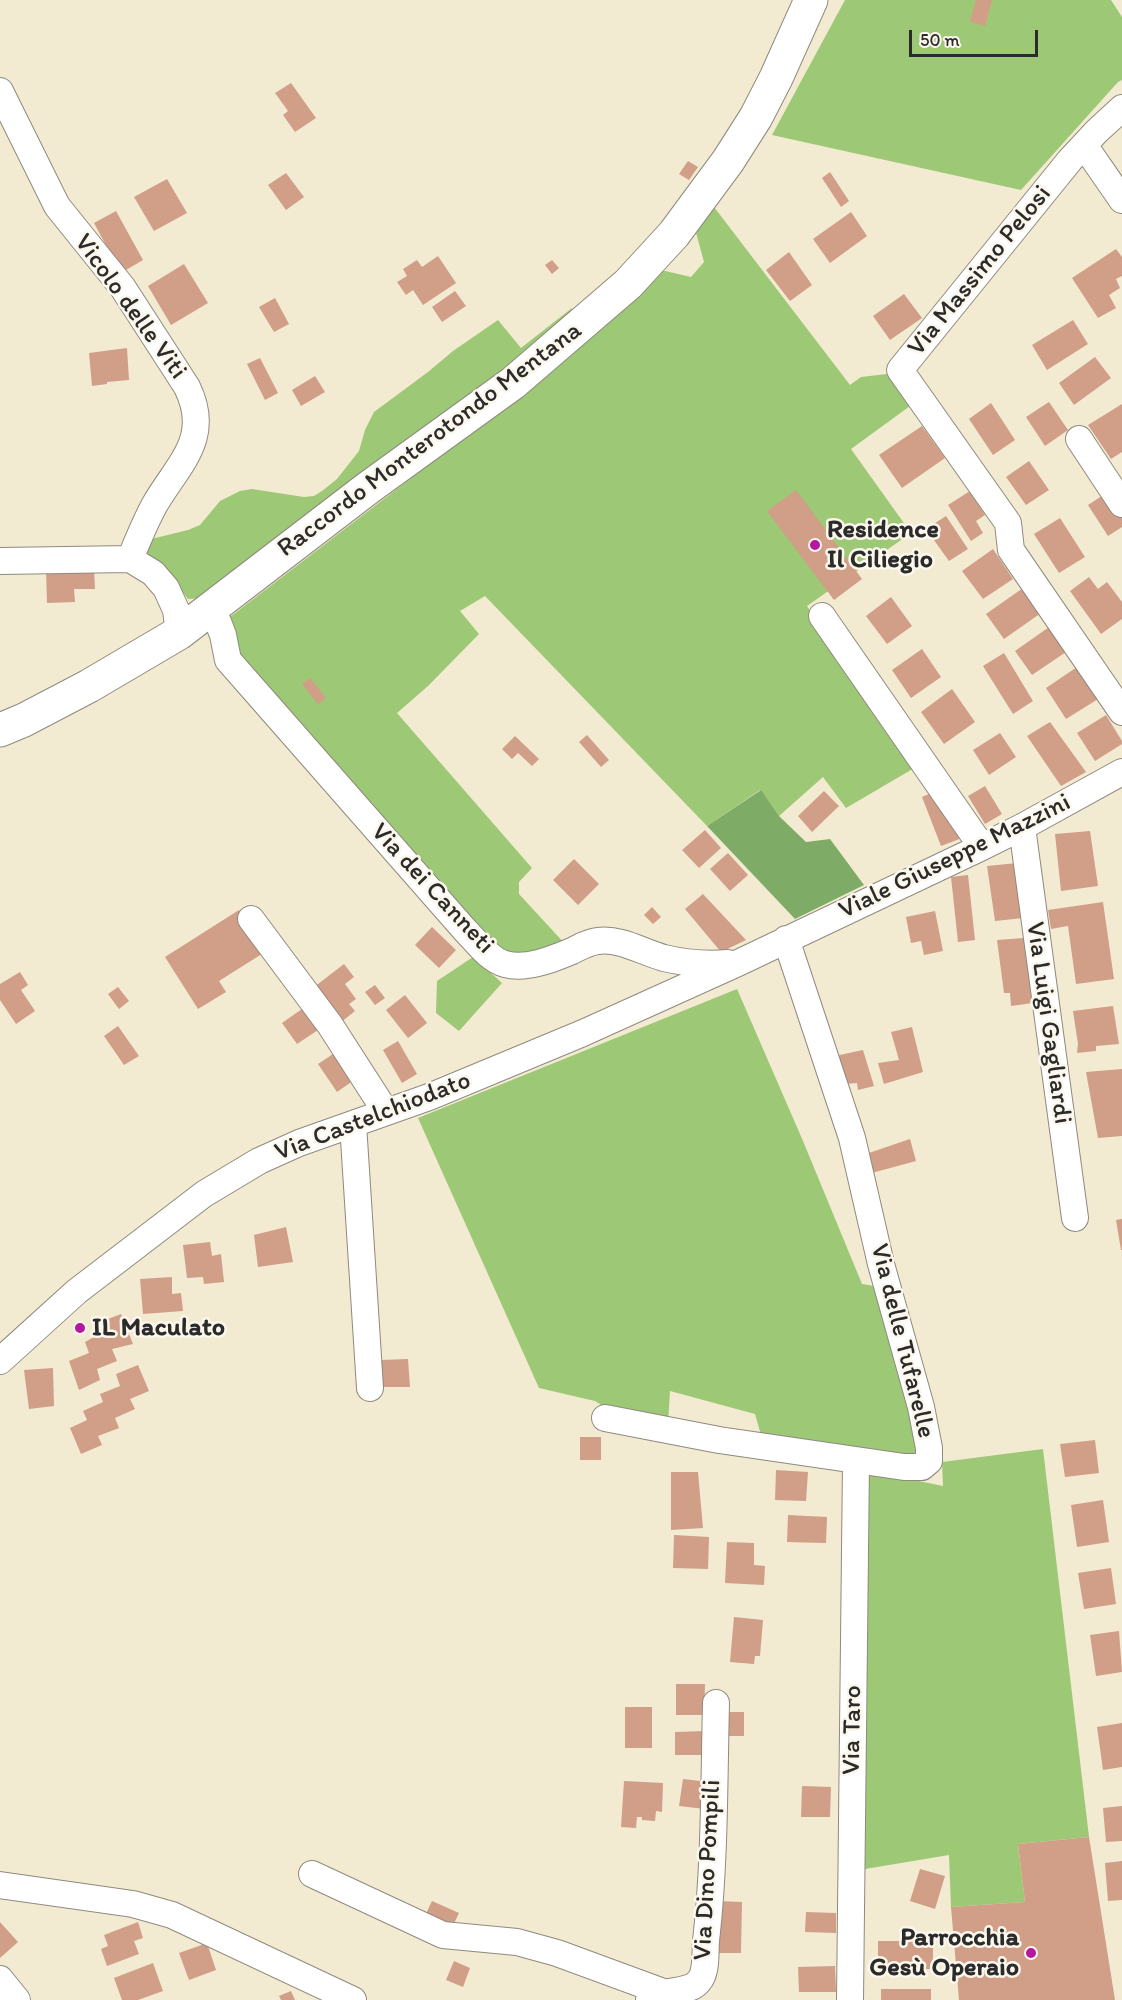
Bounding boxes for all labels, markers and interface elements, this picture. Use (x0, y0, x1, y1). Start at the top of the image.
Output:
scale bar (912, 18, 1041, 56)
text: 50 m (920, 29, 960, 51)
street label: Via Massimo Pelosi (902, 179, 1058, 363)
street label: Vicolo delle Viti (67, 228, 193, 386)
street label: Raccordo Monterotondo Mentana (272, 315, 588, 565)
place label: Residence Il Ciliegio (827, 514, 939, 576)
marker: Residence Il Ciliegio (808, 538, 822, 552)
street label: Viale Giuseppe Mazzini (834, 787, 1076, 927)
street label: Via dei Canneti (364, 817, 500, 961)
street label: Via Luigi Gagliardi (1018, 920, 1078, 1126)
street label: Via Castelchiodato (271, 1065, 475, 1169)
street label: Via delle Tufarelle (863, 1241, 941, 1441)
place label: IL Maculato (92, 1312, 225, 1344)
marker: IL Maculato (73, 1321, 87, 1335)
street label: Via Taro (837, 1685, 869, 1775)
street label: Via Dino Pompili (688, 1779, 728, 1961)
place label: Parrocchia Gesù Operaio (869, 1922, 1019, 1984)
marker: Parrocchia Gesù Operaio (1024, 1946, 1038, 1960)

